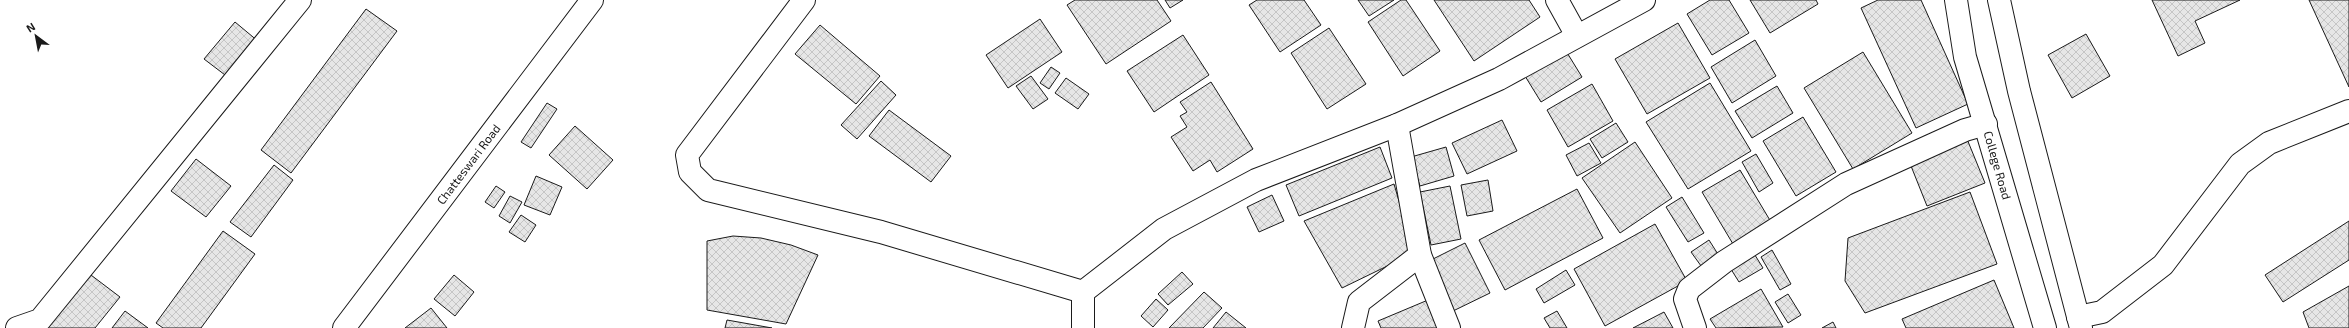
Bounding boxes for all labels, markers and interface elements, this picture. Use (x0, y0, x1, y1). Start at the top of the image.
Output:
north arrow (16, 16, 56, 56)
text: N (24, 19, 37, 35)
street label: Chatteswari Road (433, 121, 503, 207)
street label: College Road (1982, 129, 2014, 201)

